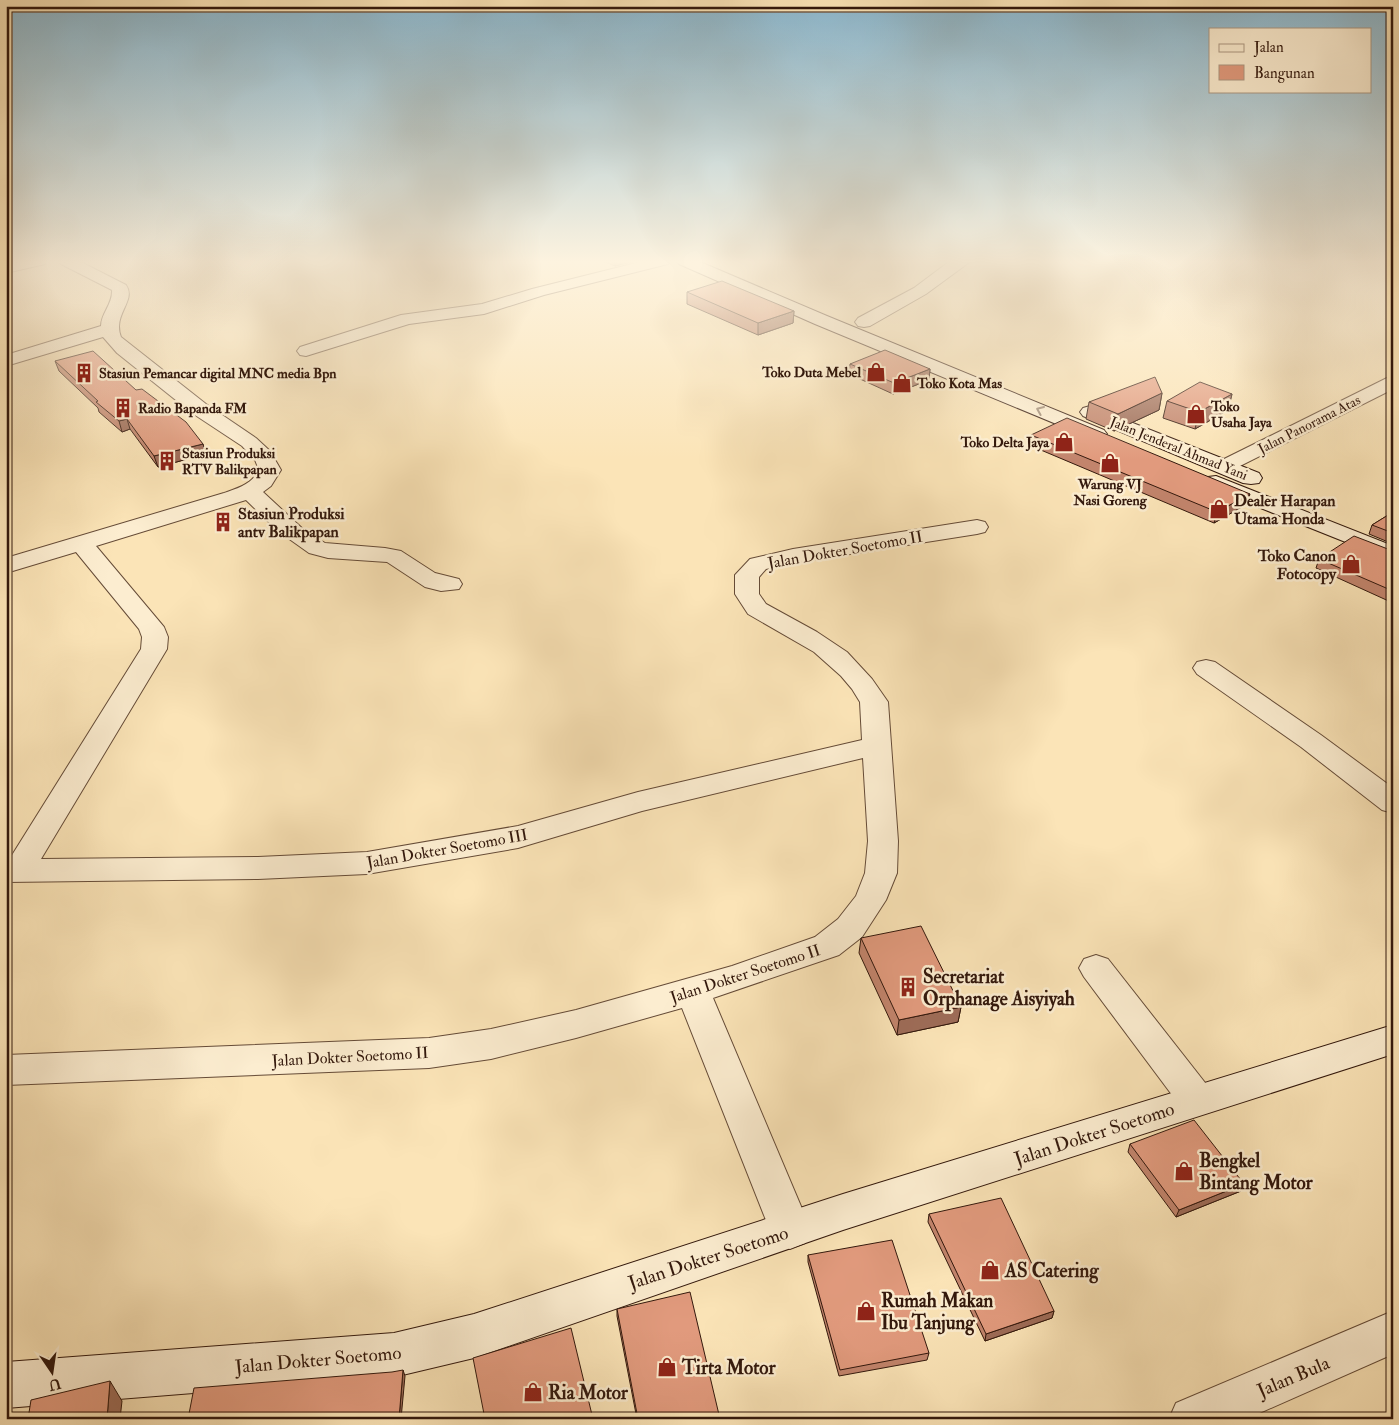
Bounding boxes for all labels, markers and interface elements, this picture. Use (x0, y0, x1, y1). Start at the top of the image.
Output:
legend (1209, 28, 1372, 92)
text: Jalan (1253, 38, 1284, 58)
text: Bangunan (1254, 64, 1315, 83)
shop icon: Toko Duta Mebel (865, 361, 887, 383)
building icon: Stasiun Pemancar digital MNC media Bpn (73, 362, 95, 384)
place label: Toko Duta Mebel (761, 364, 861, 381)
place label: Stasiun Pemancar digital MNC media Bpn (99, 365, 337, 383)
shop icon: Toko Kota Mas (891, 372, 913, 394)
place label: Toko Kota Mas (916, 375, 1002, 392)
street label: Jalan Panorama Atas (1254, 391, 1363, 458)
building icon: Radio Bapanda FM (112, 397, 134, 419)
place label: Toko Usaha Jaya (1210, 398, 1273, 432)
place label: Radio Bapanda FM (138, 400, 247, 418)
shop icon: Toko Usaha Jaya (1185, 403, 1207, 425)
one-way arrow (1036, 406, 1045, 416)
street label: Jalan Jenderal Ahmad Yani (1107, 413, 1250, 484)
shop icon: Toko Delta Jaya (1053, 431, 1075, 453)
place label: Toko Delta Jaya (960, 434, 1050, 452)
place label: Stasiun Produksi RTV Balikpapan (182, 445, 277, 479)
building icon: Stasiun Produksi RTV Balikpapan (156, 450, 178, 472)
shop icon: Warung VJ Nasi Goreng (1099, 452, 1121, 474)
place label: Warung VJ Nasi Goreng (1072, 476, 1148, 510)
place label: Dealer Harapan Utama Honda (1234, 491, 1336, 529)
shop icon: Dealer Harapan Utama Honda (1208, 498, 1230, 520)
place label: Stasiun Produksi antv Balikpapan (238, 504, 345, 543)
building icon: Stasiun Produksi antv Balikpapan (212, 511, 234, 533)
street label: Jalan Dokter Soetomo II (765, 527, 924, 575)
place label: Toko Canon Fotocopy (1257, 546, 1337, 585)
shop icon: Toko Canon Fotocopy (1340, 553, 1362, 575)
street label: Jalan Dokter Soetomo III (364, 825, 529, 874)
street label: Jalan Dokter Soetomo II (667, 940, 823, 1009)
place label: Secretariat Orphanage Aisyiyah (923, 965, 1075, 1012)
building icon: Secretariat Orphanage Aisyiyah (897, 976, 919, 998)
street label: Jalan Dokter Soetomo II (270, 1043, 429, 1072)
street label: Jalan Dokter Soetomo (1010, 1097, 1177, 1171)
place label: Bengkel Bintang Motor (1199, 1149, 1314, 1196)
shop icon: Bengkel Bintang Motor (1173, 1160, 1195, 1182)
street label: Jalan Dokter Soetomo (624, 1221, 791, 1295)
shop icon: AS Catering (979, 1259, 1001, 1281)
place label: AS Catering (1004, 1259, 1099, 1284)
place label: Rumah Makan Ibu Tanjung (881, 1289, 994, 1336)
shop icon: Rumah Makan Ibu Tanjung (855, 1300, 877, 1322)
street label: Jalan Dokter Soetomo (233, 1341, 402, 1379)
north arrow (28, 1348, 78, 1398)
street label: Jalan Bula (1253, 1351, 1333, 1403)
shop icon: Tirta Motor (656, 1356, 678, 1378)
place label: Tirta Motor (681, 1356, 776, 1380)
text: U (47, 1375, 62, 1394)
shop icon: Ria Motor (522, 1381, 544, 1403)
place label: Ria Motor (548, 1381, 629, 1405)

